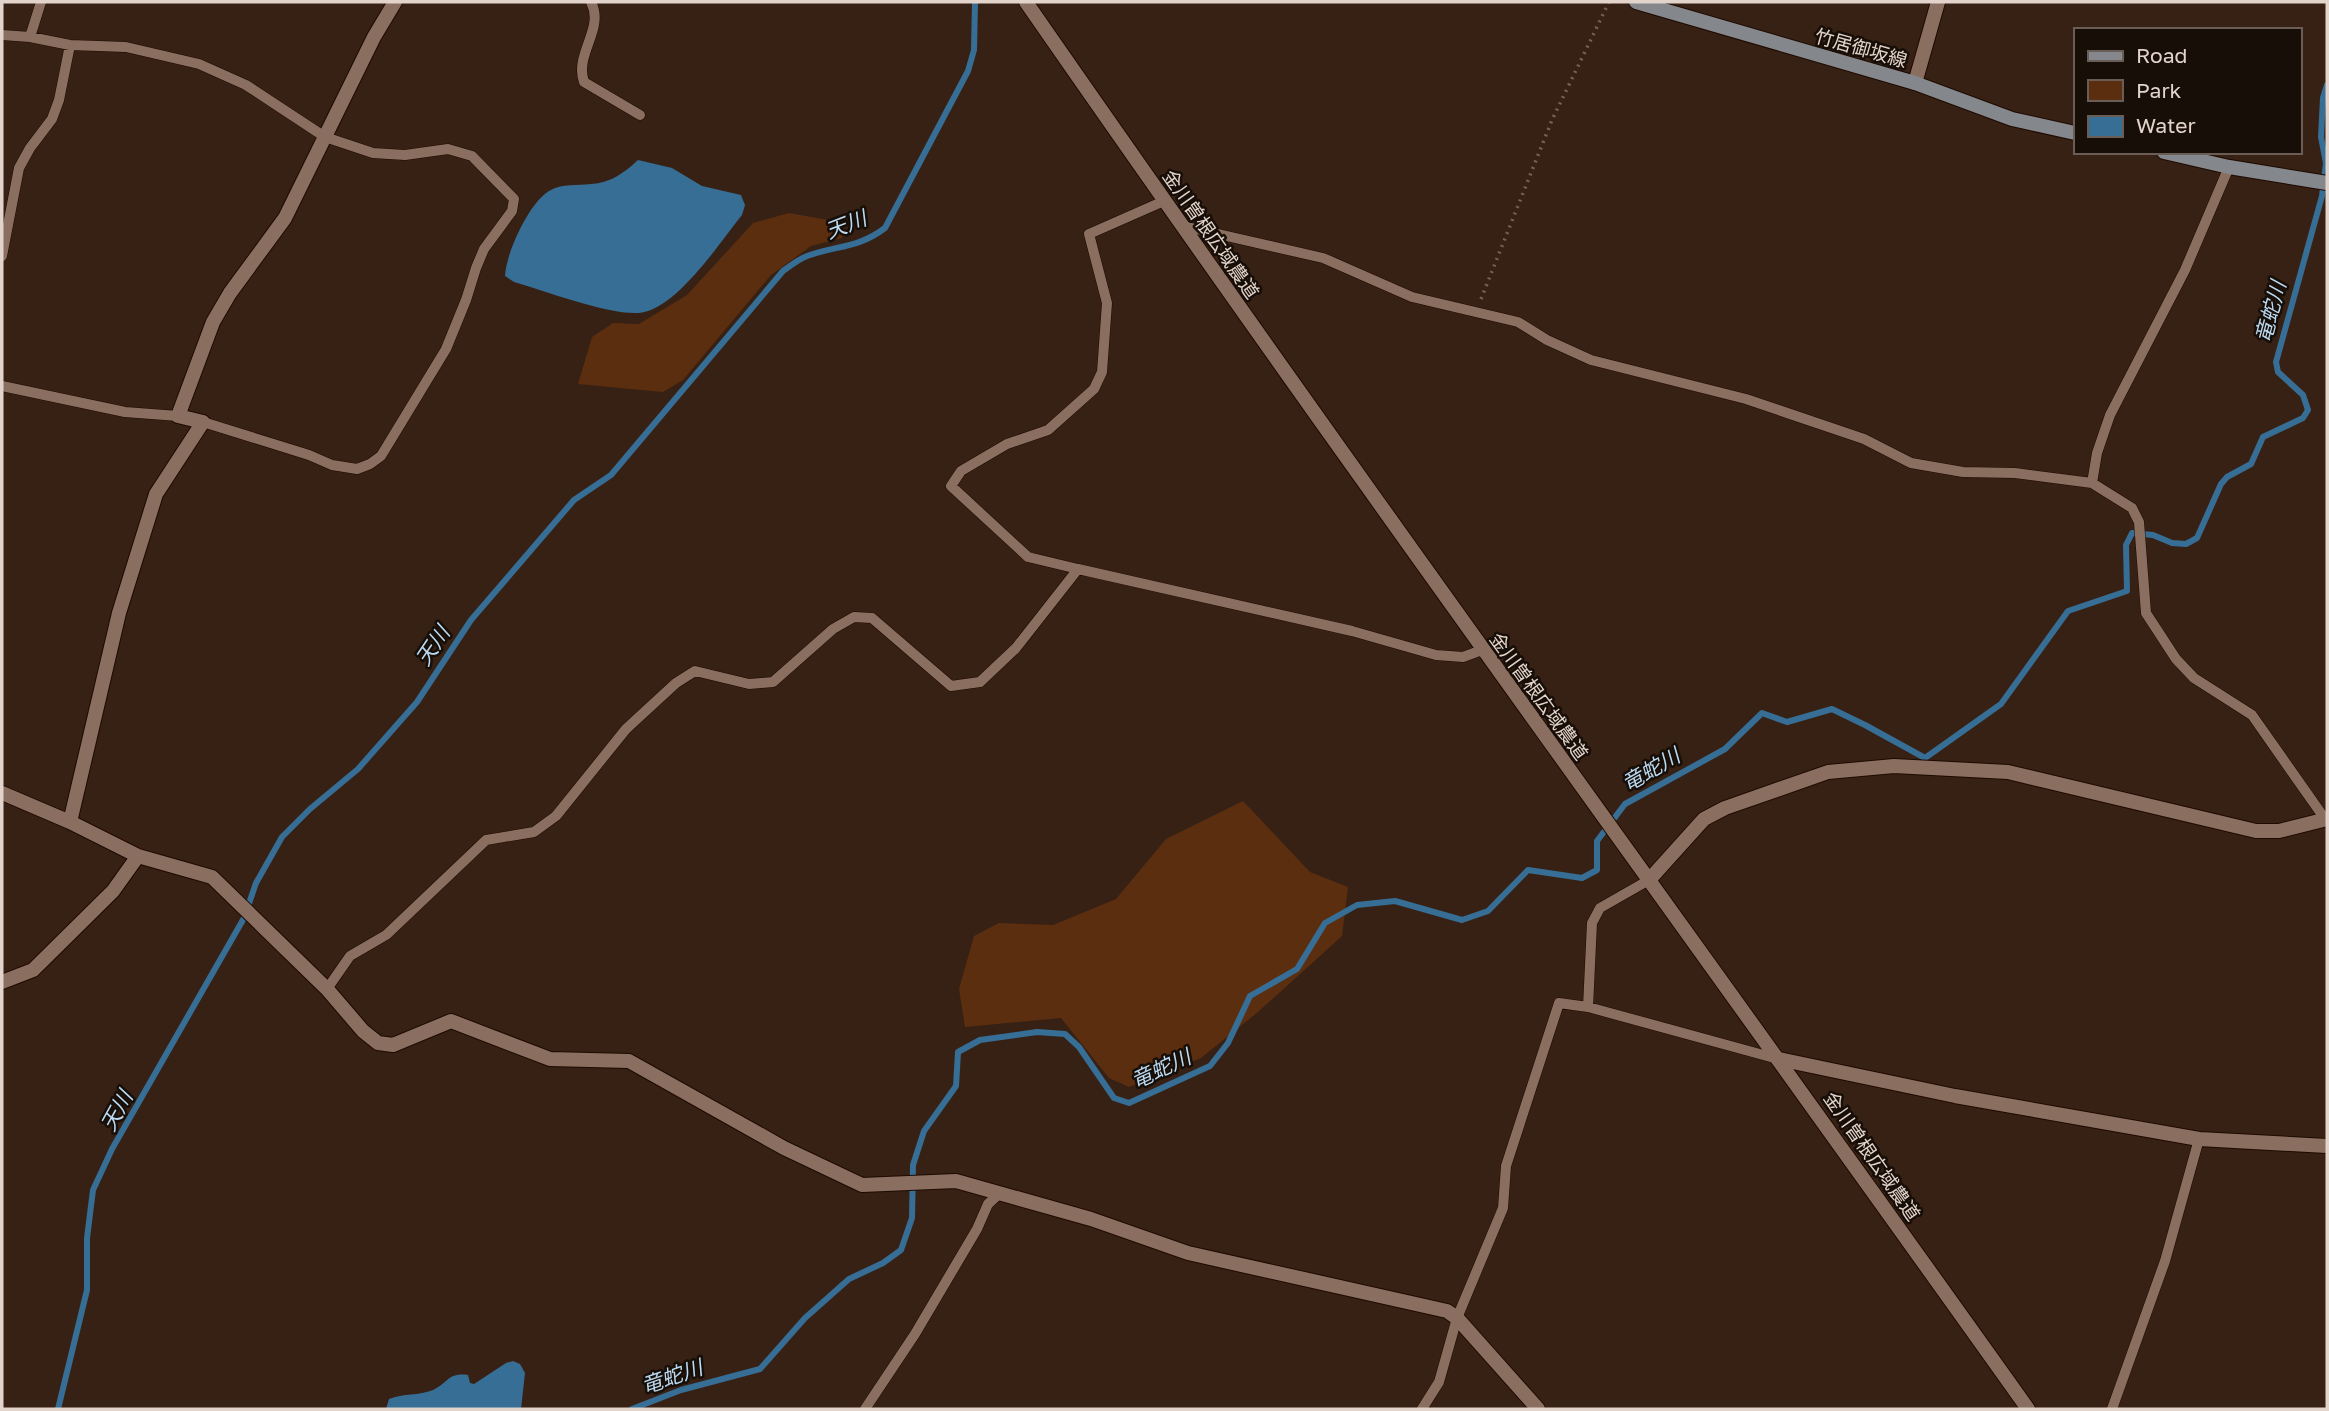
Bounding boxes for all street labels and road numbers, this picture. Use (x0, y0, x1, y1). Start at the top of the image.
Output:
street label: 竹居御坂線 (1812, 23, 1910, 72)
street label: 金川曽根広域農道 (1158, 165, 1264, 303)
street label: 金川曽根広域農道 (1485, 627, 1593, 764)
street label: 金川曽根広域農道 (1819, 1087, 1925, 1225)

